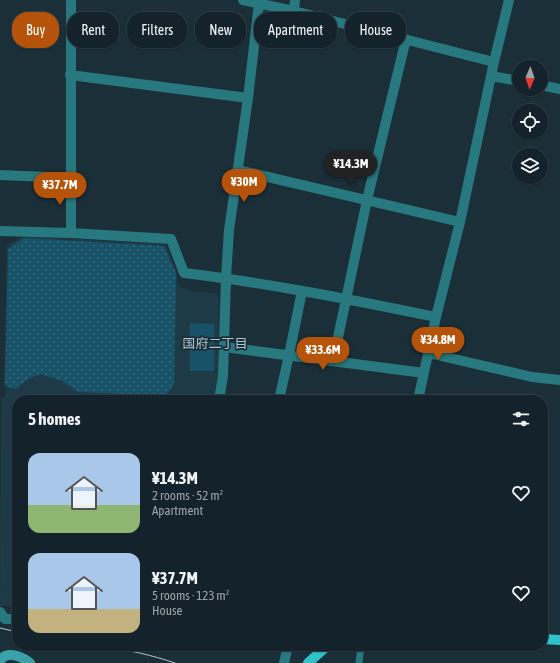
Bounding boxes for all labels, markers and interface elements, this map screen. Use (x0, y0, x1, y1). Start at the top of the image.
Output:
chip: Buy (12, 12, 59, 48)
chip: Rent (67, 12, 119, 48)
chip: Filters (127, 12, 187, 48)
chip: New (195, 12, 246, 48)
chip: Apartment (254, 12, 337, 48)
chip: House (345, 12, 406, 48)
north arrow (512, 60, 548, 96)
map controls (512, 60, 548, 184)
button: locate (512, 104, 548, 140)
button: layers (512, 148, 548, 184)
pin: ¥14.3M (318, 151, 384, 185)
text: ¥14.3M (333, 156, 369, 171)
pin: ¥30M (220, 169, 268, 203)
pin: ¥37.7M (27, 172, 93, 206)
text: ¥30M (231, 174, 257, 189)
text: ¥37.7M (42, 177, 78, 192)
pin: ¥34.8M (405, 327, 471, 361)
text: ¥34.8M (420, 332, 456, 347)
district label: 国府二丁目 (182, 336, 248, 351)
pin: ¥33.6M (290, 337, 356, 371)
text: ¥33.6M (305, 342, 341, 357)
icon: filters (510, 408, 532, 430)
text: 5 homes (28, 409, 81, 429)
text: ¥14.3M (152, 468, 198, 488)
icon: home (60, 469, 108, 517)
icon: heart (510, 482, 532, 504)
text: 2 rooms · 52 m² (152, 488, 223, 503)
text: Apartment (152, 503, 203, 518)
text: ¥37.7M (152, 568, 198, 588)
icon: home (60, 569, 108, 617)
icon: heart (510, 582, 532, 604)
text: 5 rooms · 123 m² (152, 588, 229, 603)
text: House (152, 603, 182, 618)

